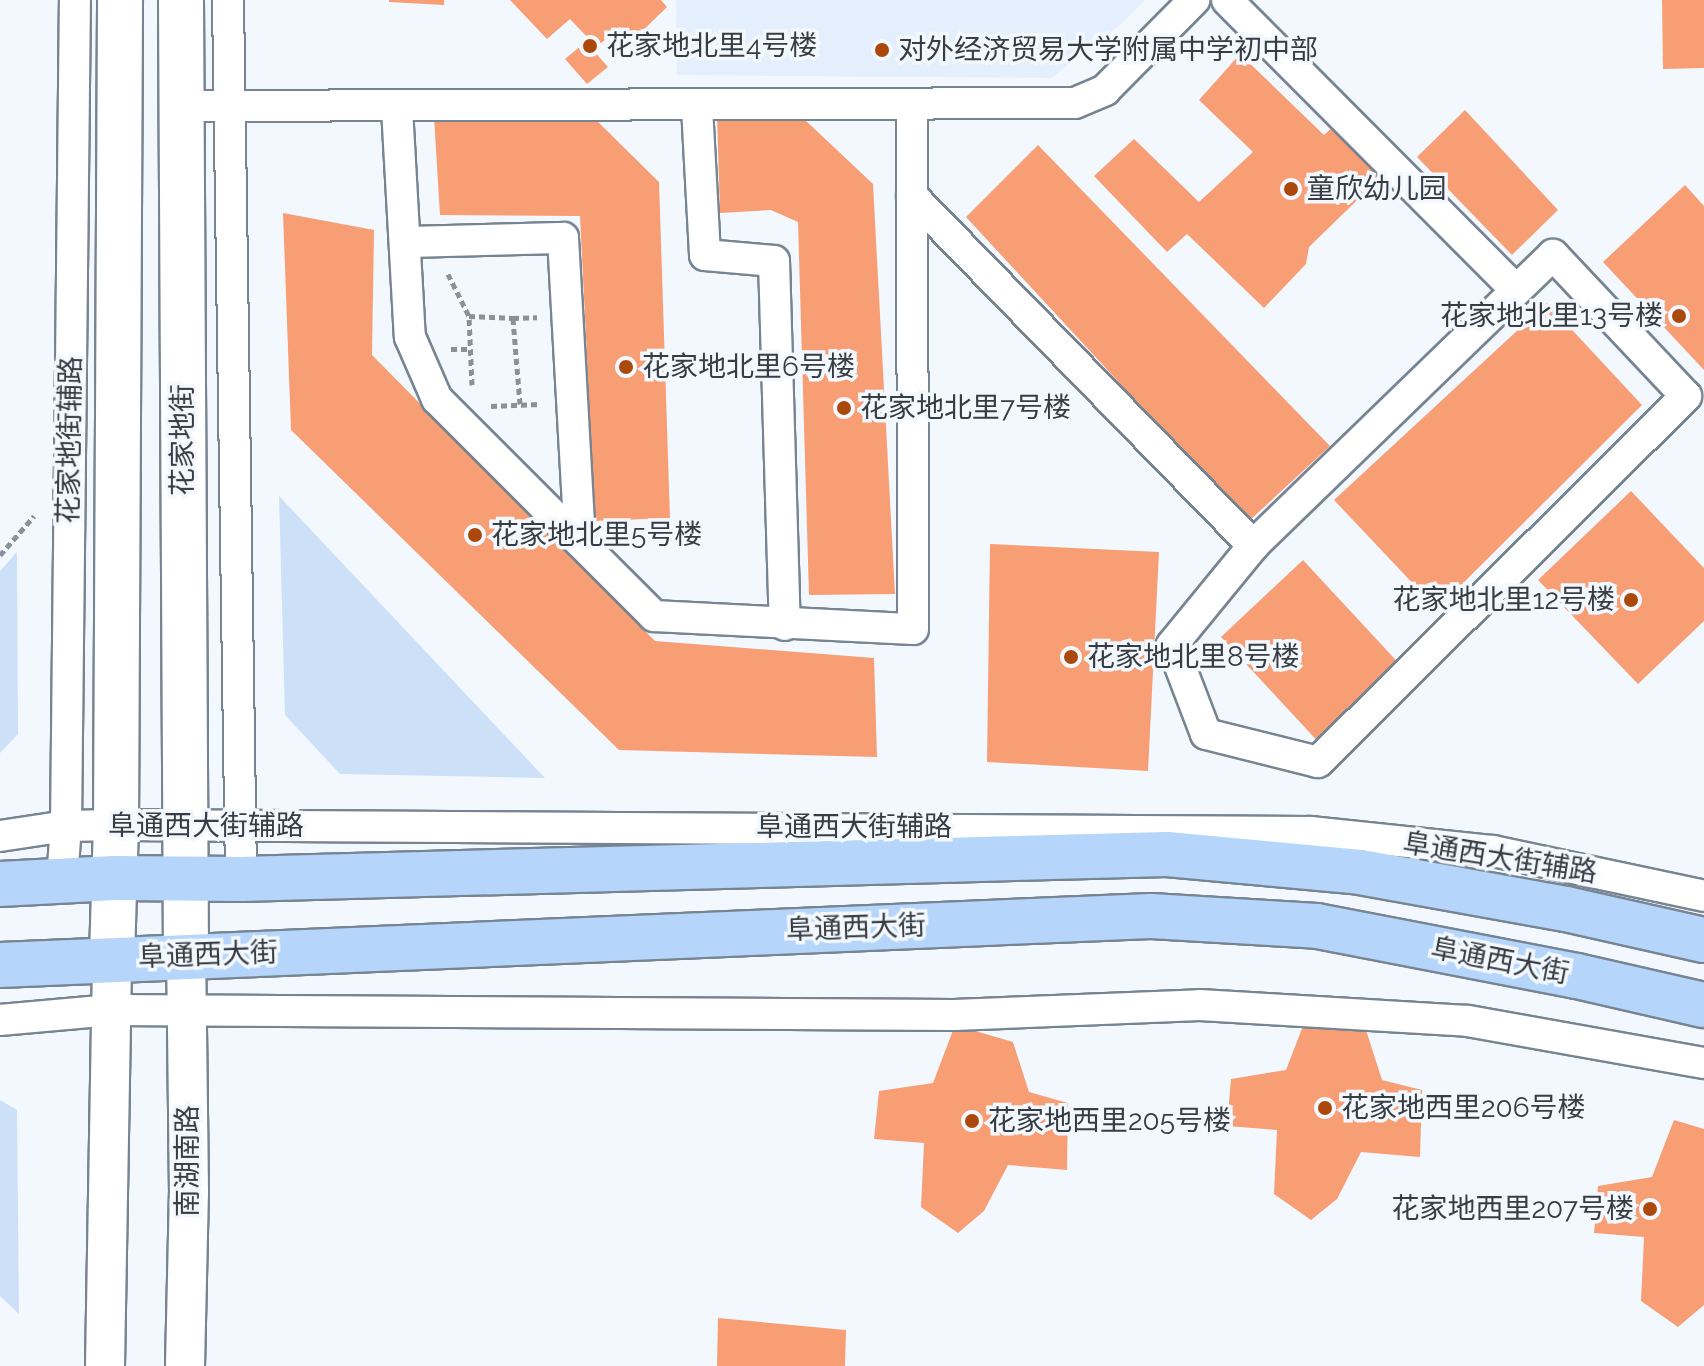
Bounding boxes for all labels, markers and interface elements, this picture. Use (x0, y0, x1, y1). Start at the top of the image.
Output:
place label: 花家地北里4号楼 (606, 29, 817, 63)
place label: 对外经济贸易大学附属中学初中部 (898, 33, 1318, 67)
marker: 花家地北里4号楼 (581, 37, 599, 55)
marker: 对外经济贸易大学附属中学初中部 (873, 41, 891, 59)
place label: 童欣幼儿园 (1307, 172, 1447, 206)
marker: 童欣幼儿园 (1282, 180, 1300, 198)
place label: 花家地北里13号楼 (1440, 299, 1663, 333)
marker: 花家地北里13号楼 (1670, 307, 1688, 325)
place label: 花家地北里6号楼 (642, 350, 855, 384)
street label: 花家地街辅路 (52, 356, 88, 524)
marker: 花家地北里6号楼 (617, 358, 635, 376)
street label: 花家地街 (166, 384, 200, 496)
place label: 花家地北里7号楼 (860, 391, 1071, 425)
marker: 花家地北里7号楼 (835, 399, 853, 417)
place label: 花家地北里5号楼 (491, 518, 702, 552)
marker: 花家地北里5号楼 (466, 526, 484, 544)
place label: 花家地北里12号楼 (1392, 583, 1615, 617)
marker: 花家地北里12号楼 (1622, 591, 1640, 609)
place label: 花家地北里8号楼 (1087, 640, 1300, 674)
marker: 花家地北里8号楼 (1062, 648, 1080, 666)
street label: 阜通西大街辅路 (108, 809, 304, 843)
street label: 阜通西大街辅路 (756, 810, 952, 844)
street label: 阜通西大街辅路 (1401, 826, 1599, 890)
street label: 阜通西大街 (785, 909, 927, 947)
street label: 阜通西大街 (1428, 931, 1572, 991)
street label: 阜通西大街 (137, 936, 279, 974)
place label: 花家地西里206号楼 (1341, 1091, 1586, 1125)
marker: 花家地西里206号楼 (1316, 1099, 1334, 1117)
place label: 花家地西里205号楼 (988, 1104, 1231, 1138)
street label: 南湖南路 (171, 1105, 205, 1217)
marker: 花家地西里205号楼 (963, 1112, 981, 1130)
place label: 花家地西里207号楼 (1392, 1192, 1634, 1226)
marker: 花家地西里207号楼 (1641, 1200, 1659, 1218)

